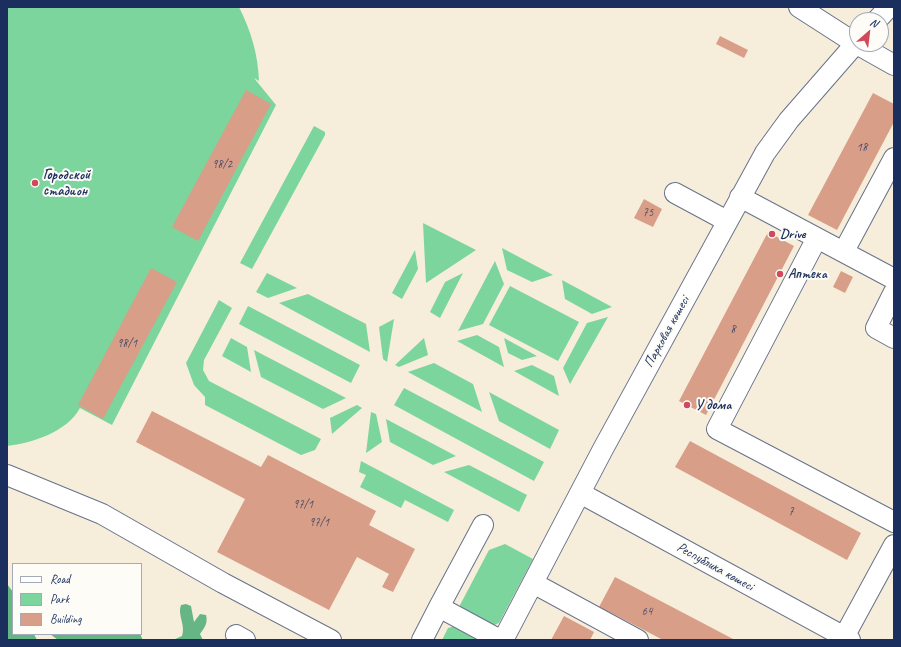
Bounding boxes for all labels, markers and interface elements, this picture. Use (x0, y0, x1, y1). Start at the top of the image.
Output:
north arrow (849, 12, 889, 52)
text: N (868, 15, 880, 30)
house number: 18 (857, 141, 867, 155)
house number: 98/2 (212, 158, 232, 172)
place label: Городской стадион (43, 167, 90, 200)
marker: Городской стадион (30, 178, 40, 188)
house number: 75 (643, 206, 653, 220)
place label: Drive (780, 226, 806, 242)
marker: Drive (767, 229, 777, 239)
place label: Аптека (788, 266, 827, 282)
marker: Аптека (775, 269, 785, 279)
street label: Парковая көшесі (641, 293, 693, 371)
house number: 8 (730, 323, 736, 337)
house number: 98/1 (117, 337, 137, 351)
place label: У дома (695, 397, 731, 413)
marker: У дома (682, 400, 692, 410)
house number: 97/1 (293, 498, 313, 512)
house number: 7 (788, 505, 794, 519)
house number: 97/1 (309, 516, 329, 530)
street label: Республика көшесі (674, 539, 756, 595)
legend (12, 563, 142, 635)
text: Road (50, 571, 70, 587)
text: Park (50, 591, 69, 607)
house number: 64 (642, 605, 652, 619)
text: Building (50, 611, 82, 627)

